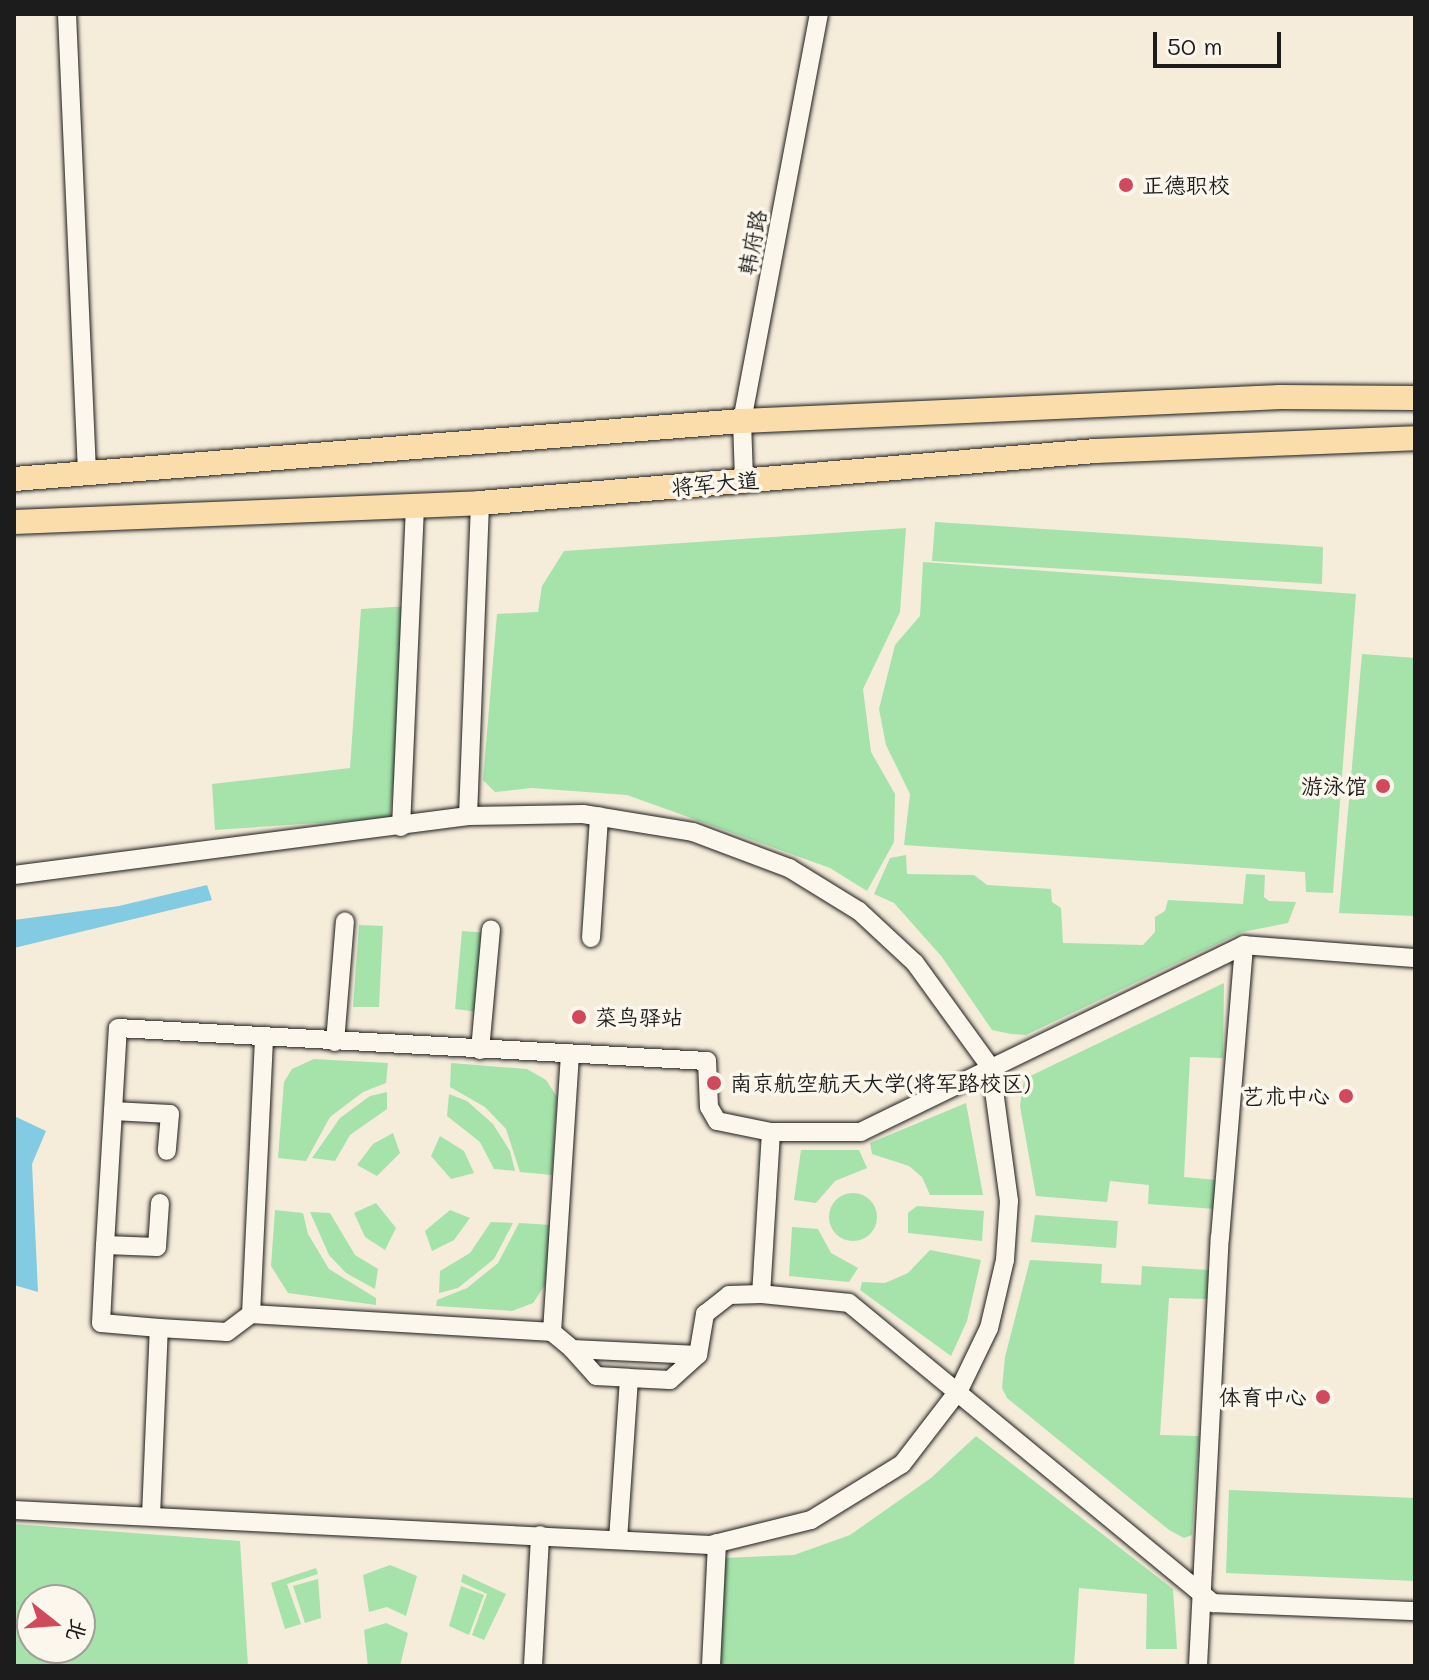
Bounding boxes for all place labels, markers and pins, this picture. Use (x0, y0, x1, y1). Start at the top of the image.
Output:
place label: 正德职校 (1142, 172, 1230, 198)
marker: 正德职校 (1117, 176, 1135, 194)
place label: 游泳馆 (1301, 773, 1367, 799)
marker: 游泳馆 (1374, 777, 1392, 795)
place label: 菜鸟驿站 (595, 1004, 683, 1030)
marker: 菜鸟驿站 (570, 1008, 588, 1026)
place label: 南京航空航天大学(将军路校区) (730, 1070, 1031, 1096)
marker: 南京航空航天大学(将军路校区) (705, 1074, 723, 1092)
place label: 艺术中心 (1242, 1083, 1330, 1109)
marker: 艺术中心 (1337, 1087, 1355, 1105)
place label: 体育中心 (1219, 1384, 1307, 1410)
marker: 体育中心 (1314, 1388, 1332, 1406)

